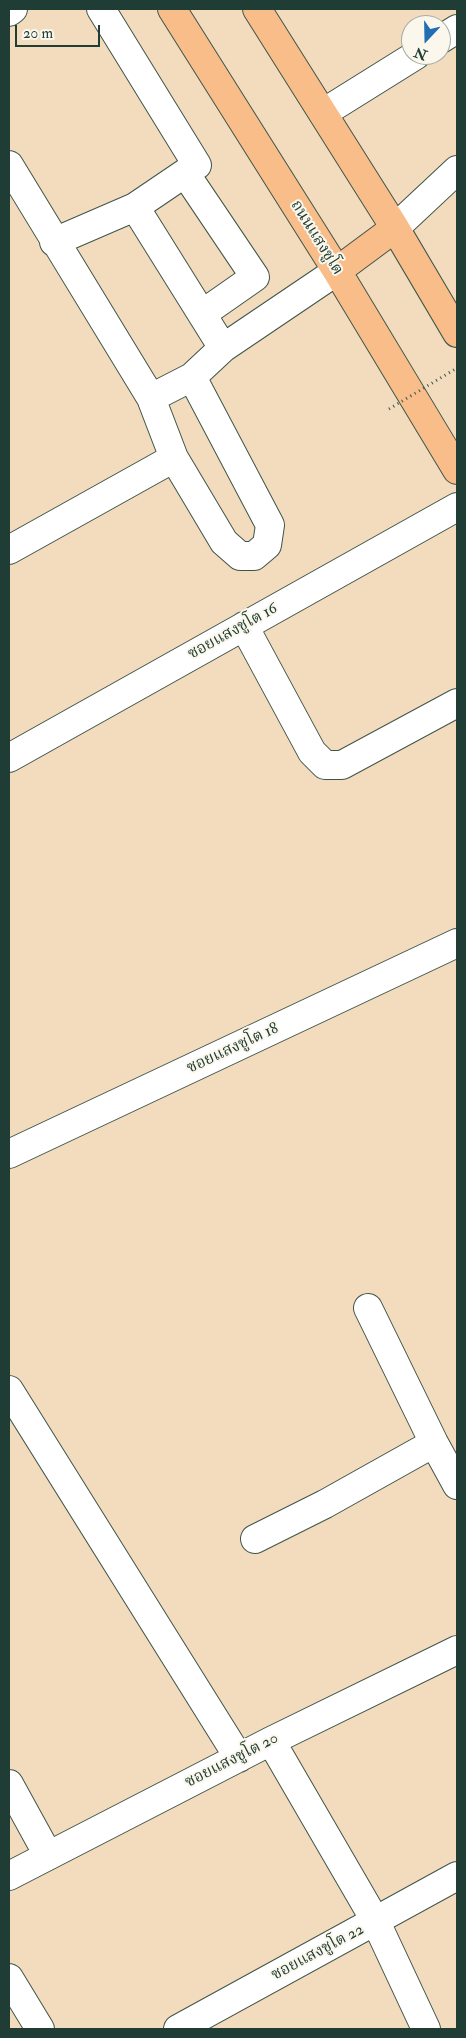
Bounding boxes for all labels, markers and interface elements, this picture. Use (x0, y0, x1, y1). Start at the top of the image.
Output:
scale bar (18, 15, 102, 47)
north arrow (401, 15, 451, 65)
text: 20 m (23, 24, 53, 43)
text: N (412, 43, 430, 64)
street label: ถนนแสงชูโต (285, 197, 347, 279)
street label: ซอยแสงชูโต 16 (185, 599, 281, 665)
street label: ซอยแสงชูโต 18 (184, 1019, 282, 1079)
street label: ซอยแสงชูโต 20 (182, 1729, 282, 1793)
street label: ซอยแสงชูโต 22 (268, 1921, 368, 1985)

